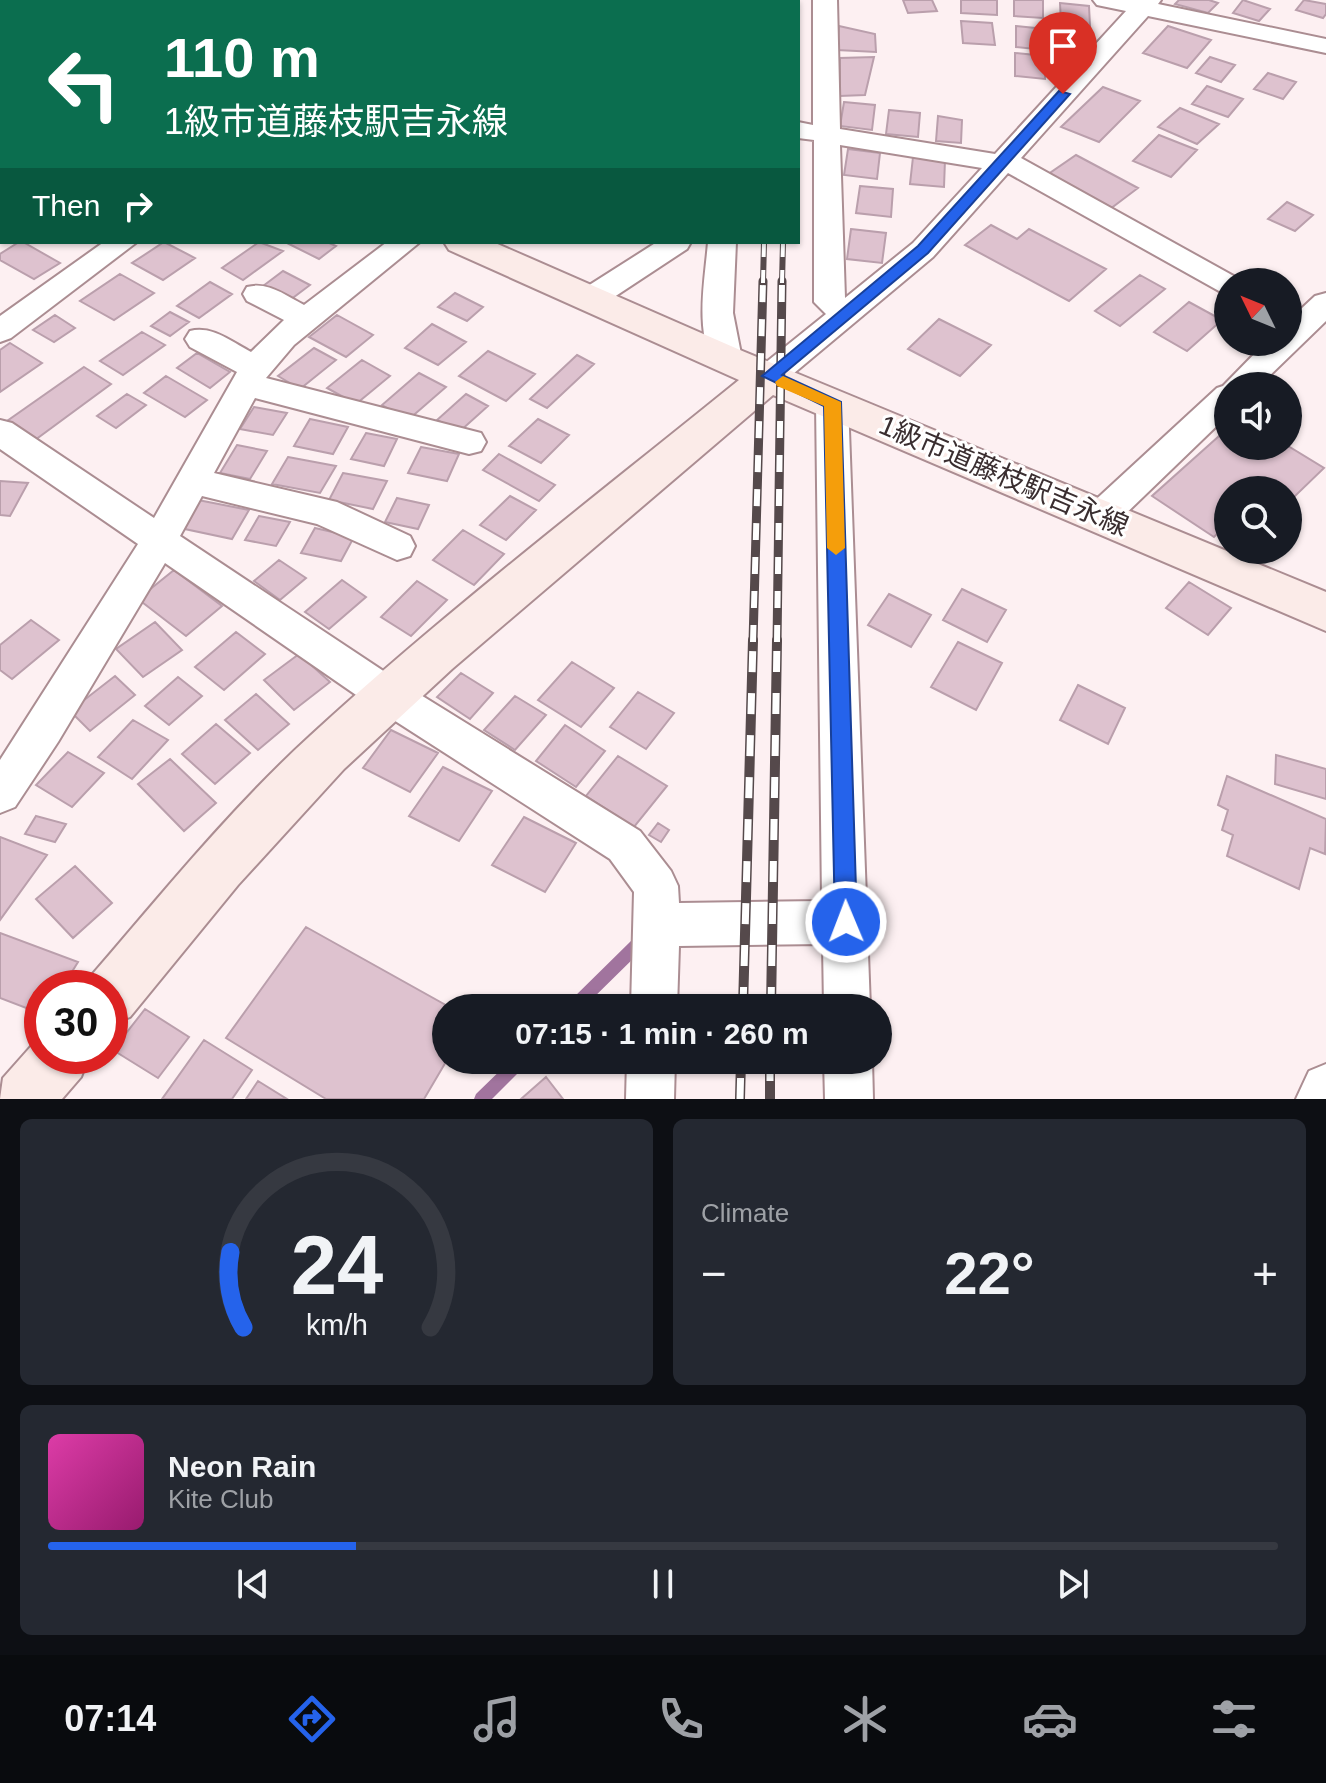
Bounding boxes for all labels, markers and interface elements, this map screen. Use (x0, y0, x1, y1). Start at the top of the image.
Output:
pin (1029, 12, 1097, 94)
icon: arrive (1041, 24, 1085, 68)
text: 110 m (164, 26, 320, 89)
icon: left (32, 32, 136, 136)
text: 1級市道藤枝駅吉永線 (164, 101, 508, 142)
icon: right (116, 184, 160, 228)
text: Then (32, 189, 100, 222)
north arrow (1214, 268, 1302, 356)
map controls (1214, 268, 1302, 564)
button: sound (1214, 372, 1302, 460)
street label: 1級市道藤枝駅吉永線 (875, 409, 1133, 542)
button: search (1214, 476, 1302, 564)
position arrow (804, 880, 888, 964)
speed limit sign: 30 (24, 970, 128, 1074)
text: 07:15 · 1 min · 260 m (515, 1017, 809, 1050)
text: Climate (701, 1198, 789, 1228)
text: 24 (290, 1219, 383, 1312)
text: 22° (944, 1240, 1035, 1307)
text: − (701, 1249, 727, 1298)
text: + (1252, 1249, 1278, 1298)
text: km/h (306, 1309, 367, 1341)
text: Neon Rain (168, 1450, 316, 1483)
text: Kite Club (168, 1484, 274, 1514)
icon: previous (231, 1562, 275, 1606)
icon: pause (641, 1562, 685, 1606)
icon: next (1051, 1562, 1095, 1606)
icon: directions (284, 1691, 340, 1747)
icon: music (469, 1691, 525, 1747)
icon: phone (653, 1691, 709, 1747)
icon: climate (837, 1691, 893, 1747)
icon: car (1022, 1691, 1078, 1747)
icon: filters (1206, 1691, 1262, 1747)
text: 07:14 (64, 1698, 156, 1739)

